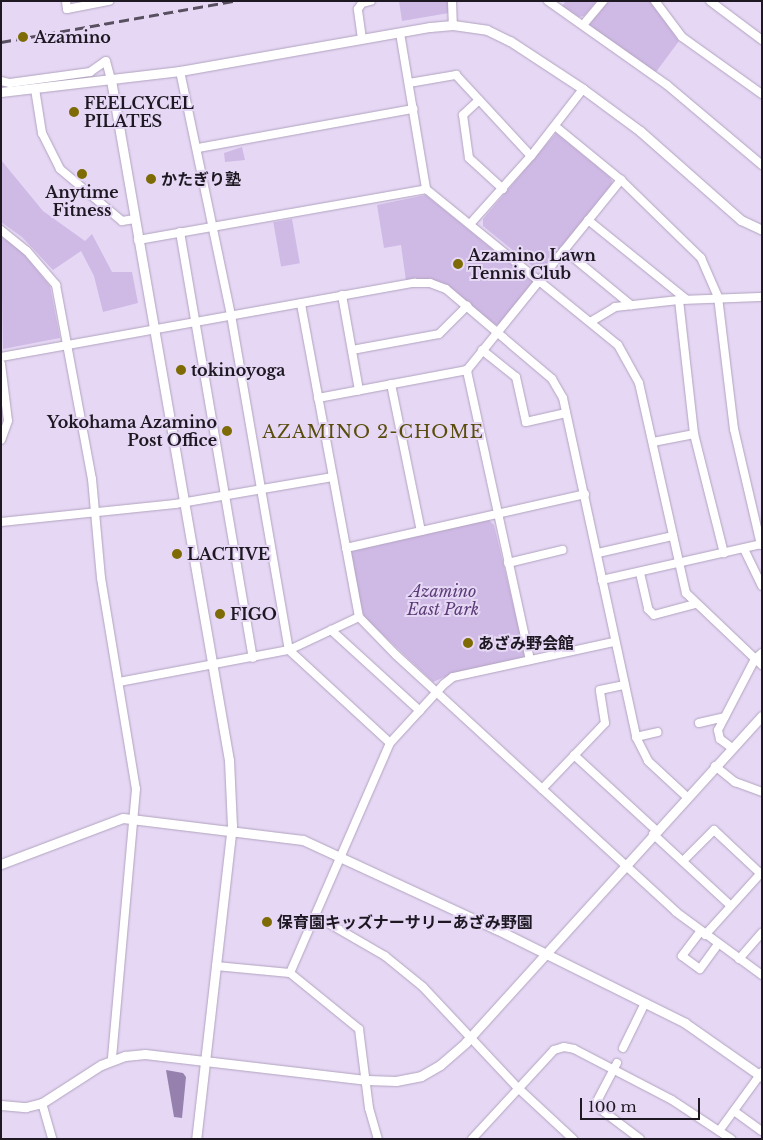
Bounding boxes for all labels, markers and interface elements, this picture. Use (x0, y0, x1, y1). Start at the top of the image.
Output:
place label: Azamino (34, 27, 111, 47)
marker: Azamino (16, 30, 30, 44)
place label: FEELCYCEL PILATES (84, 93, 194, 131)
marker: FEELCYCEL PILATES (68, 106, 80, 118)
marker: Anytime Fitness (76, 168, 88, 180)
place label: かたぎり塾 (161, 169, 241, 189)
marker: かたぎり塾 (145, 173, 157, 185)
place label: Anytime Fitness (45, 182, 119, 220)
place label: Azamino Lawn Tennis Club (468, 245, 596, 283)
marker: Azamino Lawn Tennis Club (452, 258, 464, 270)
place label: tokinoyoga (191, 360, 285, 380)
marker: tokinoyoga (175, 364, 187, 376)
place label: Yokohama Azamino Post Office (46, 412, 217, 450)
district label: AZAMINO 2-CHOME (260, 421, 486, 443)
marker: Yokohama Azamino Post Office (221, 425, 233, 437)
place label: LACTIVE (187, 544, 270, 564)
marker: LACTIVE (171, 548, 183, 560)
park label: Azamino East Park (407, 581, 479, 619)
place label: FIGO (230, 604, 277, 624)
marker: FIGO (214, 608, 226, 620)
place label: あざみ野会館 (478, 633, 574, 653)
marker: あざみ野会館 (462, 637, 474, 649)
place label: 保育園キッズナーサリーあざみ野園 (277, 912, 533, 932)
marker: 保育園キッズナーサリーあざみ野園 (261, 916, 273, 928)
scale bar (583, 1088, 703, 1120)
text: 100 m (588, 1097, 637, 1116)

